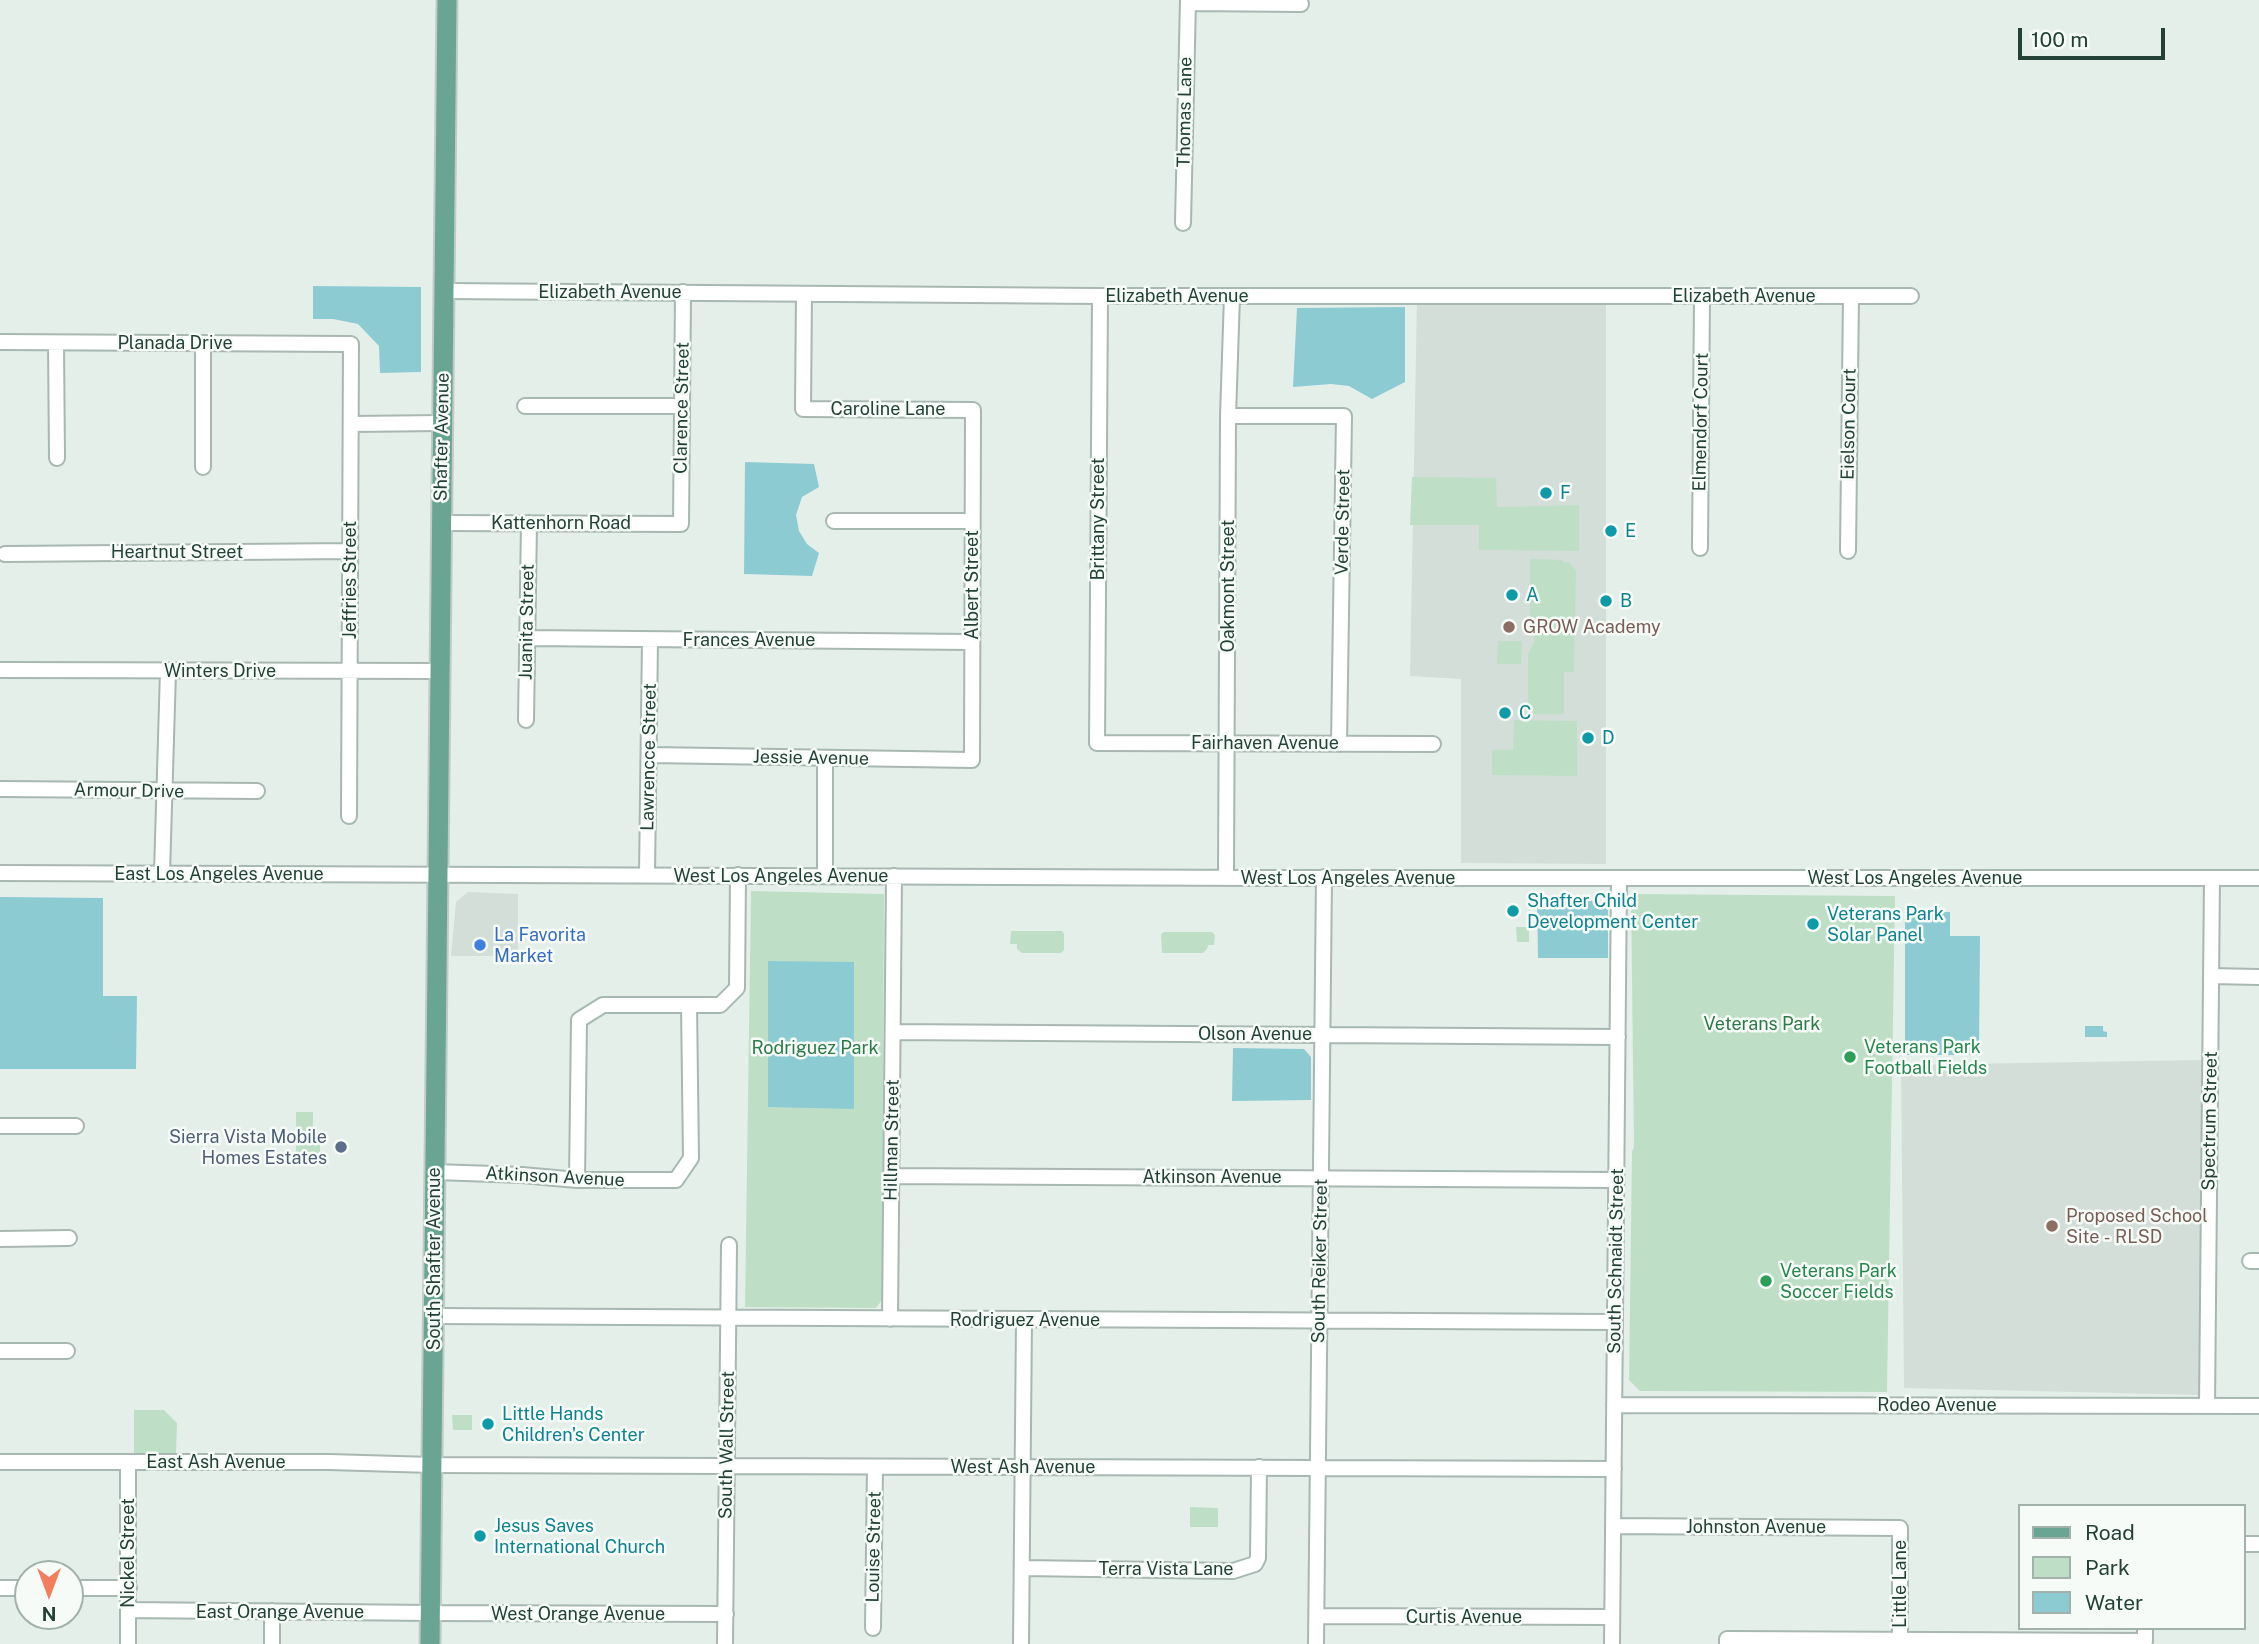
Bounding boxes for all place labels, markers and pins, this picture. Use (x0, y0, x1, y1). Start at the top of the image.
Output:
place label: F (1560, 482, 1571, 504)
marker: F (1538, 485, 1554, 501)
place label: E (1625, 520, 1636, 542)
marker: E (1603, 523, 1619, 539)
place label: A (1526, 584, 1539, 606)
marker: A (1504, 587, 1520, 603)
place label: B (1620, 590, 1632, 612)
marker: B (1598, 593, 1614, 609)
place label: GROW Academy (1523, 616, 1661, 638)
marker: GROW Academy (1501, 619, 1517, 635)
place label: C (1519, 702, 1531, 724)
marker: C (1497, 705, 1513, 721)
place label: D (1602, 727, 1614, 749)
marker: D (1580, 730, 1596, 746)
place label: Shafter Child Development Center (1527, 890, 1698, 932)
marker: Shafter Child Development Center (1505, 903, 1521, 919)
place label: Veterans Park Solar Panel (1827, 903, 1944, 946)
marker: Veterans Park Solar Panel (1805, 916, 1821, 932)
place label: La Favorita Market (494, 924, 586, 967)
marker: La Favorita Market (472, 937, 488, 953)
place label: Veterans Park Football Fields (1864, 1036, 1987, 1078)
marker: Veterans Park Football Fields (1842, 1049, 1858, 1065)
place label: Sierra Vista Mobile Homes Estates (169, 1126, 327, 1168)
marker: Sierra Vista Mobile Homes Estates (333, 1139, 349, 1155)
place label: Proposed School Site - RLSD (2066, 1205, 2208, 1248)
marker: Proposed School Site - RLSD (2044, 1218, 2060, 1234)
place label: Veterans Park Soccer Fields (1780, 1260, 1897, 1302)
marker: Veterans Park Soccer Fields (1758, 1273, 1774, 1289)
place label: Little Hands Children's Center (502, 1403, 645, 1446)
marker: Little Hands Children's Center (480, 1416, 496, 1432)
place label: Jesus Saves International Church (494, 1515, 665, 1558)
marker: Jesus Saves International Church (472, 1528, 488, 1544)

